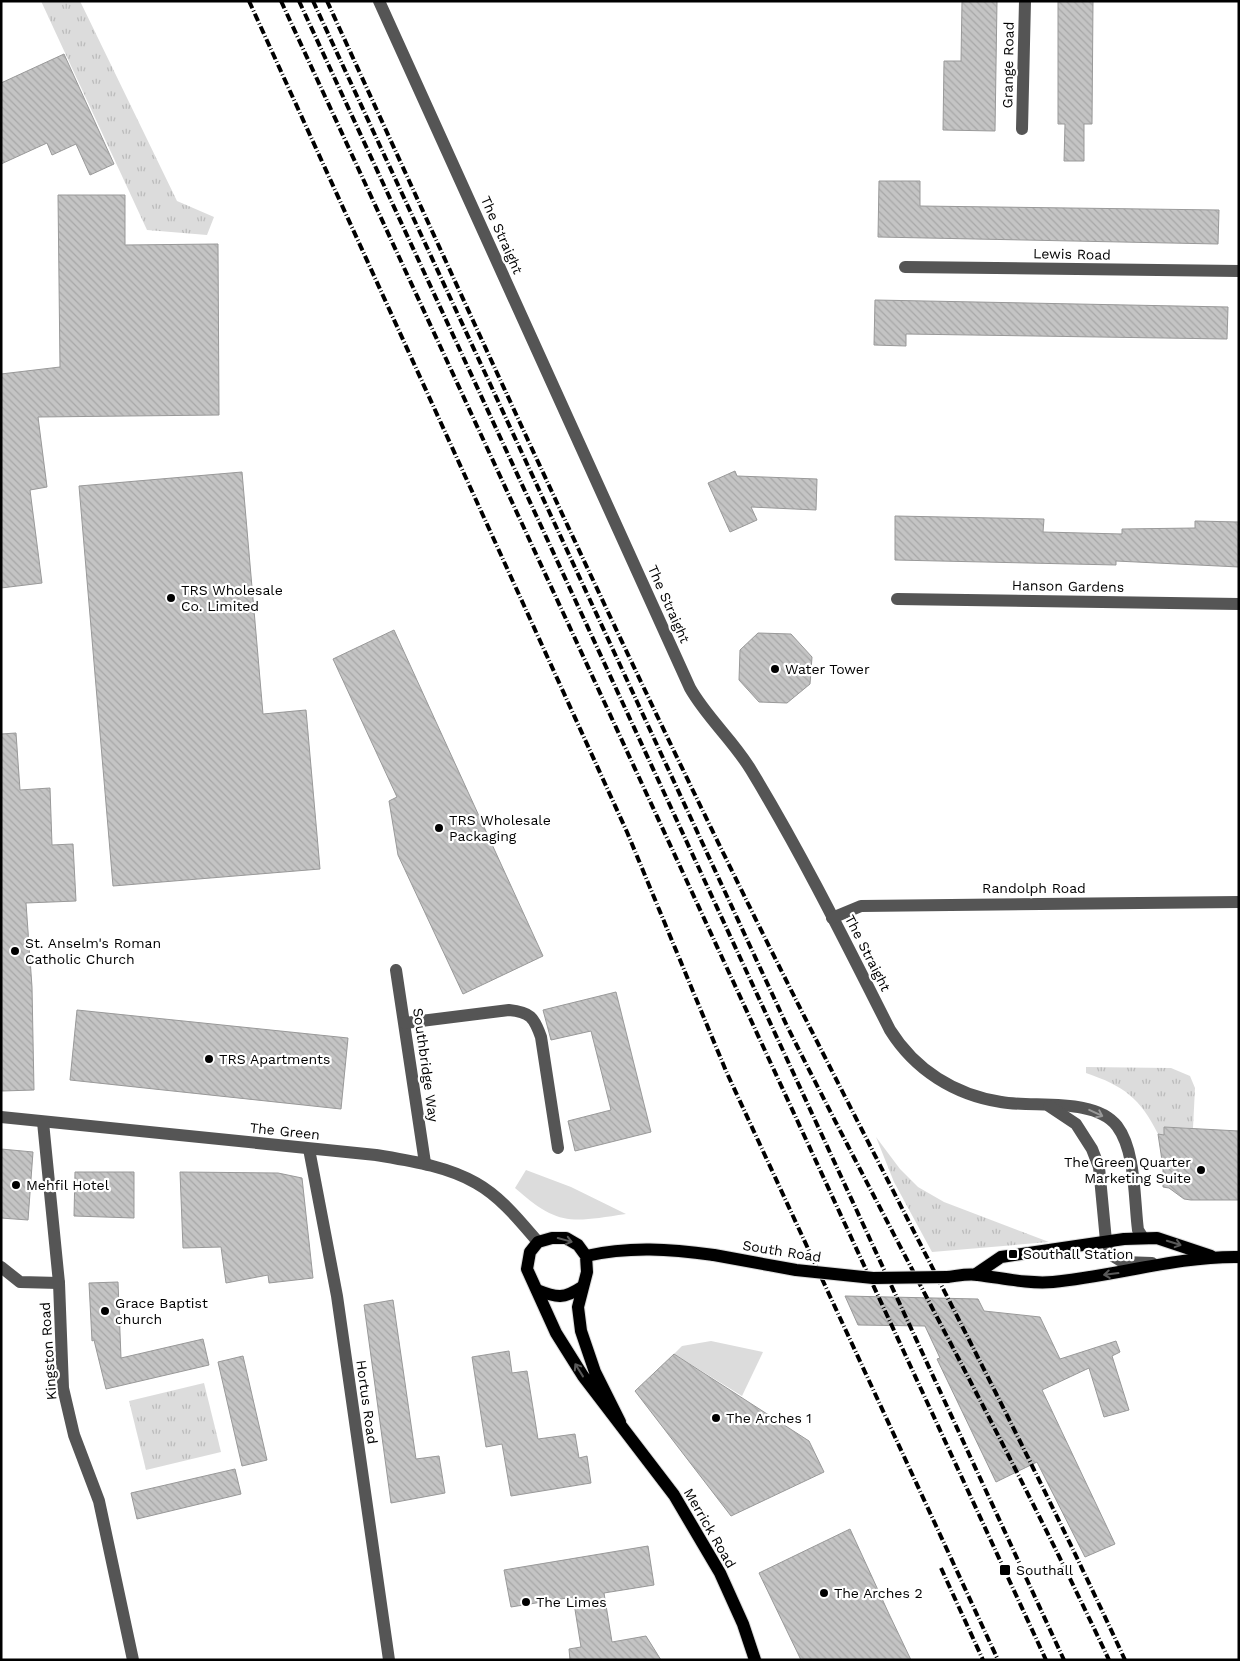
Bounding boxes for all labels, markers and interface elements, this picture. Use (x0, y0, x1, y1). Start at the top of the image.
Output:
street label: Grange Road (999, 22, 1017, 108)
street label: The Straight (478, 194, 526, 277)
street label: Lewis Road (1033, 245, 1111, 263)
street label: The Straight (645, 563, 693, 646)
street label: Hanson Gardens (1012, 577, 1124, 595)
place label: TRS Wholesale Co. Limited (181, 582, 283, 614)
marker: TRS Wholesale Co. Limited (165, 592, 177, 604)
place label: Water Tower (785, 661, 870, 677)
marker: Water Tower (769, 663, 781, 675)
place label: TRS Wholesale Packaging (449, 812, 551, 844)
marker: TRS Wholesale Packaging (433, 822, 445, 834)
street label: Randolph Road (982, 880, 1086, 896)
street label: The Straight (842, 912, 894, 994)
place label: St. Anselm's Roman Catholic Church (25, 935, 161, 967)
marker: St. Anselm's Roman Catholic Church (9, 945, 21, 957)
street label: Southbridge Way (410, 1007, 442, 1124)
place label: TRS Apartments (219, 1051, 330, 1067)
marker: TRS Apartments (203, 1053, 215, 1065)
one-way arrow (1089, 1108, 1104, 1118)
street label: The Green (249, 1119, 321, 1143)
place label: The Green Quarter Marketing Suite (1064, 1154, 1191, 1186)
marker: The Green Quarter Marketing Suite (1195, 1164, 1207, 1176)
place label: Mehfil Hotel (26, 1177, 110, 1193)
marker: Mehfil Hotel (10, 1179, 22, 1191)
one-way arrow (557, 1236, 573, 1245)
street label: South Road (741, 1237, 823, 1265)
one-way arrow (1166, 1239, 1182, 1249)
place label: Southall Station (1023, 1246, 1133, 1262)
marker: Southall Station (1007, 1248, 1019, 1260)
one-way arrow (1104, 1269, 1120, 1279)
place label: Grace Baptist church (115, 1295, 208, 1327)
street label: Kingston Road (37, 1301, 59, 1401)
marker: Grace Baptist church (99, 1305, 111, 1317)
street label: Hortus Road (353, 1359, 381, 1445)
one-way arrow (574, 1363, 584, 1377)
place label: The Arches 1 (726, 1410, 812, 1426)
marker: The Arches 1 (710, 1412, 722, 1424)
street label: Merrick Road (681, 1485, 739, 1571)
place label: Southall (1016, 1562, 1074, 1578)
marker: Southall (998, 1563, 1012, 1577)
place label: The Arches 2 (834, 1585, 923, 1601)
marker: The Arches 2 (818, 1587, 830, 1599)
place label: The Limes (536, 1594, 607, 1610)
marker: The Limes (520, 1596, 532, 1608)

